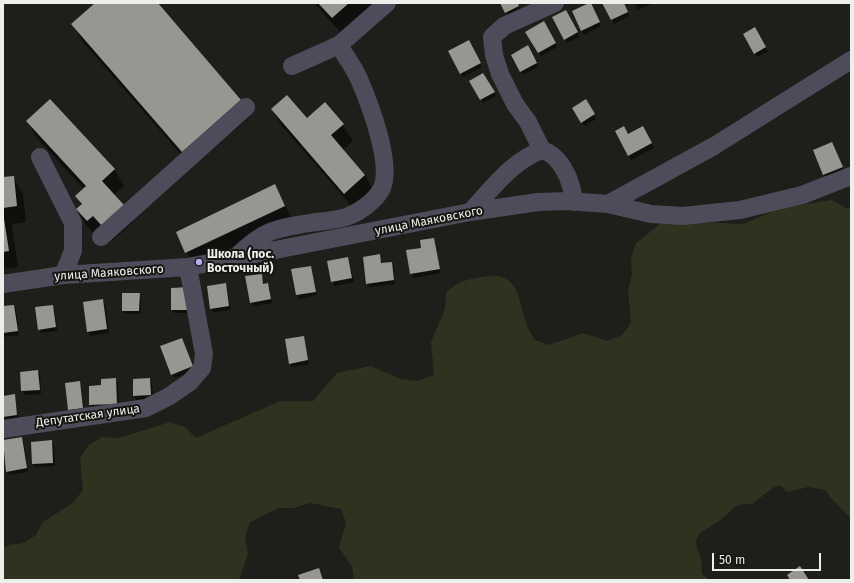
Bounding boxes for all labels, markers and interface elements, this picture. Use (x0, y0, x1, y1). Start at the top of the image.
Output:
street label: улица Маяковского (374, 203, 484, 239)
place label: Школа (пос. Восточный) (207, 248, 274, 276)
marker: Школа (пос. Восточный) (194, 257, 204, 267)
street label: улица Маяковского (54, 262, 164, 284)
street label: Депутатская улица (35, 402, 141, 430)
scale bar (714, 545, 823, 571)
text: 50 m (719, 553, 745, 567)

